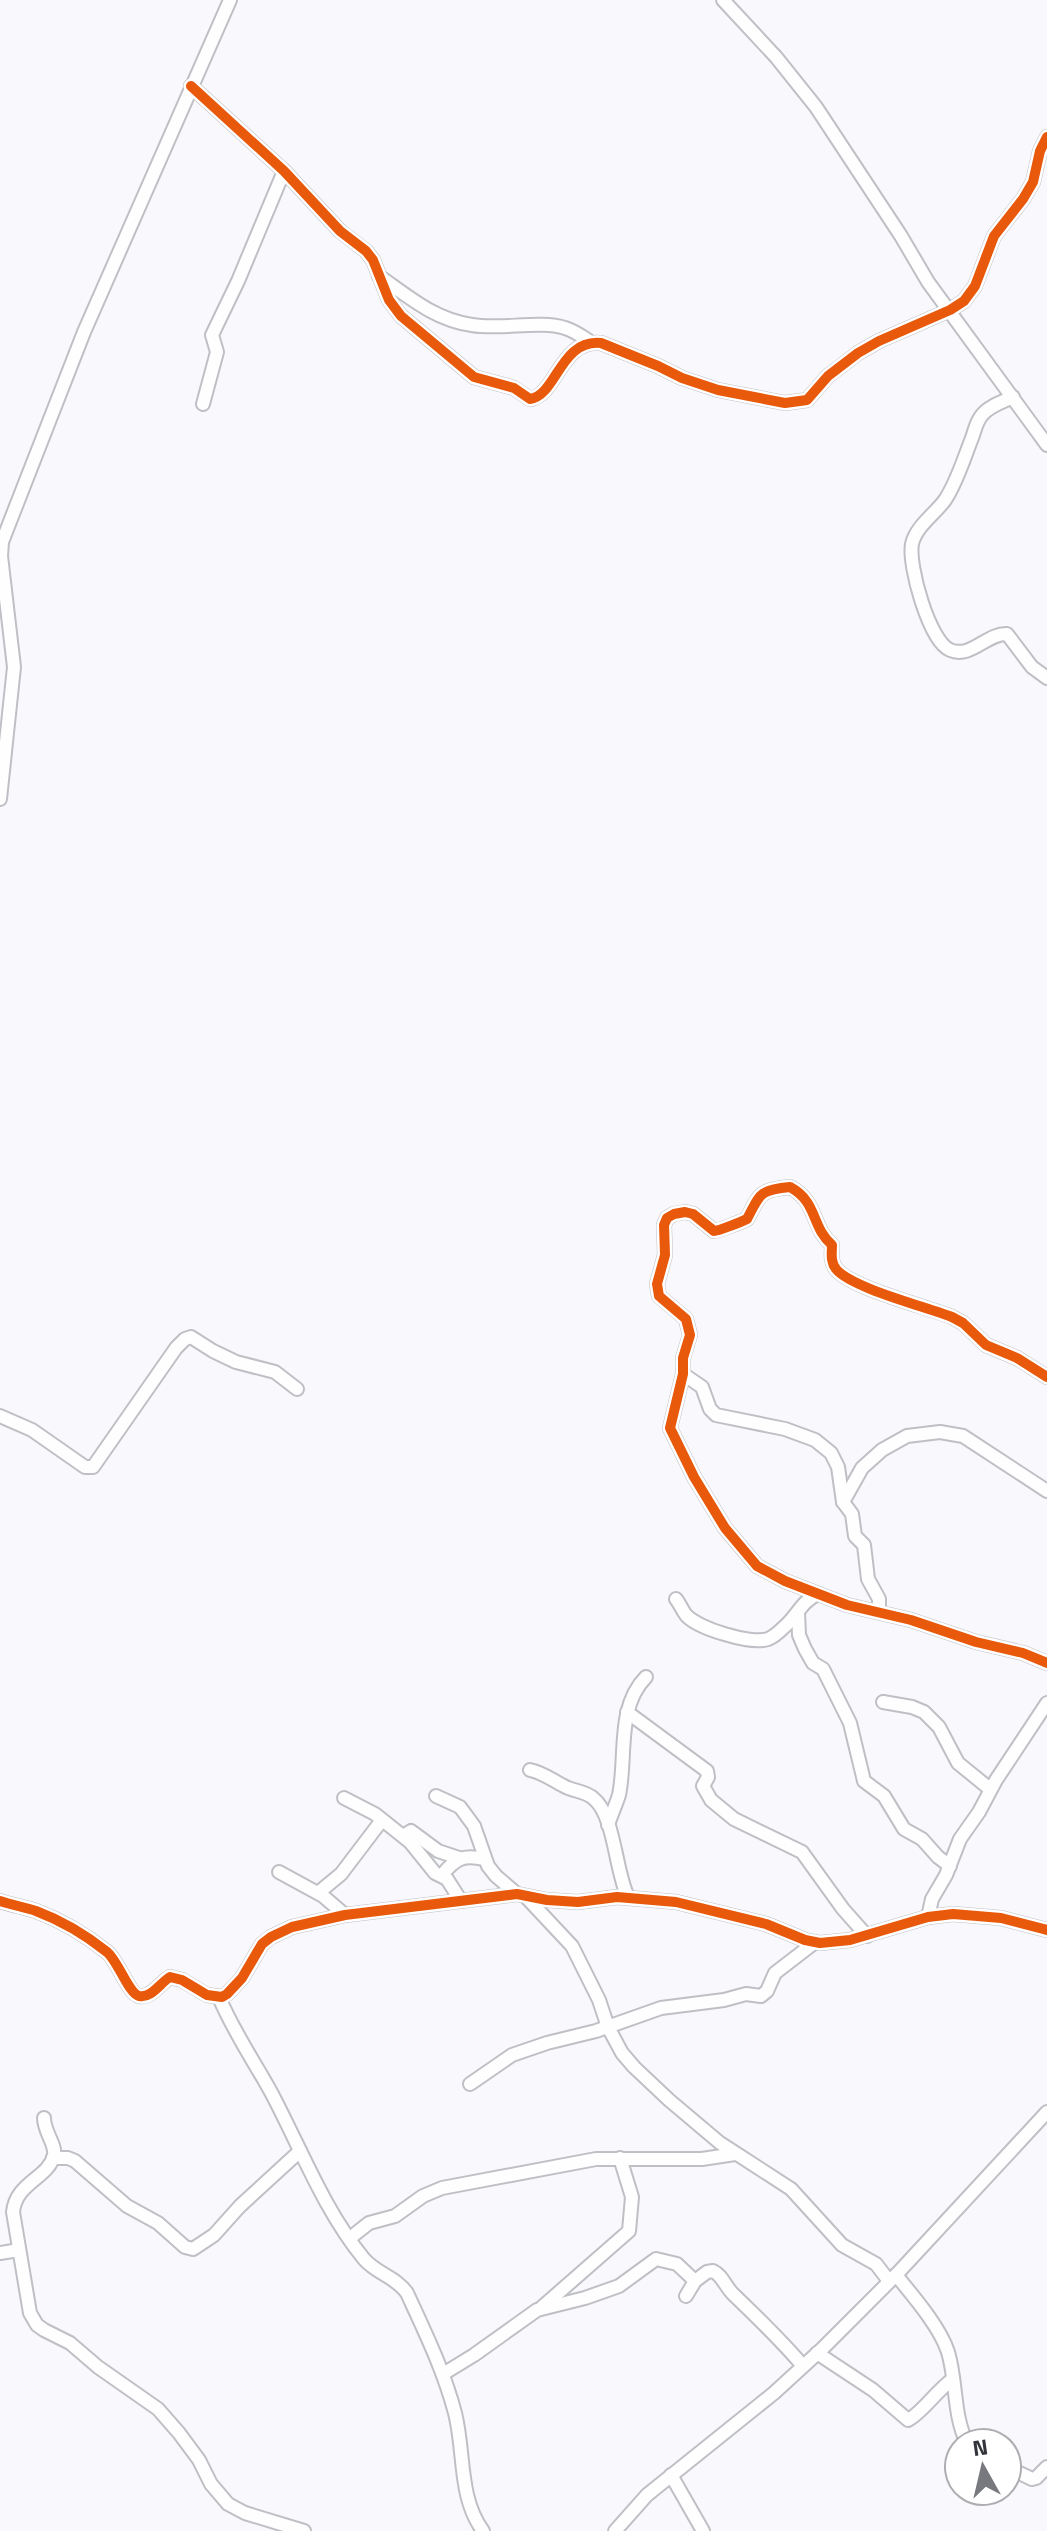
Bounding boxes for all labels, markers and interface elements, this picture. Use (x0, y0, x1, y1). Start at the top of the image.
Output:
north arrow (943, 2427, 1023, 2507)
text: N (970, 2429, 990, 2465)

